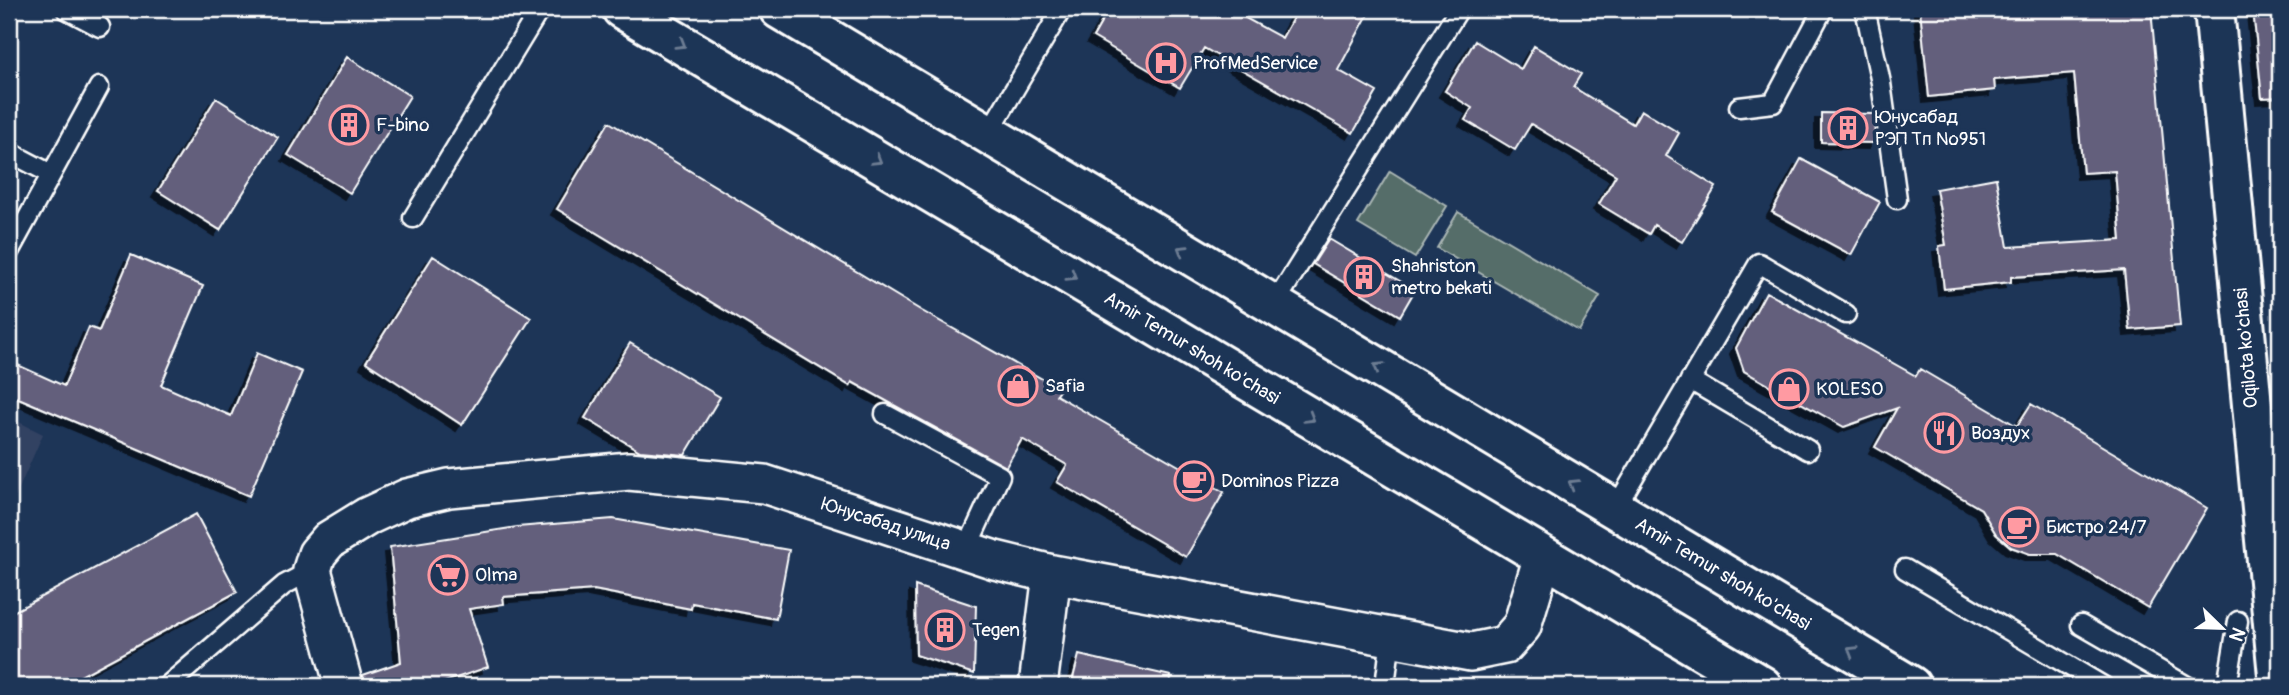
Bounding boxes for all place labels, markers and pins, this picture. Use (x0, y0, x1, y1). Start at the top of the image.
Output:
hospital icon: ProfMedService (1145, 42, 1187, 84)
place label: ProfMedService (1193, 51, 1319, 75)
building icon: F-bino (328, 104, 370, 146)
place label: Юнусабад РЭП Тп №951 (1875, 105, 1986, 151)
building icon: Юнусабад РЭП Тп №951 (1827, 107, 1869, 149)
place label: F-bino (376, 113, 429, 137)
place label: Shahriston metro bekati (1391, 254, 1492, 300)
building icon: Shahriston metro bekati (1343, 256, 1385, 298)
shop icon: Safia (997, 365, 1039, 407)
shop icon: KOLESO (1768, 368, 1810, 410)
place label: Safia (1045, 374, 1085, 398)
place label: KOLESO (1816, 377, 1883, 401)
restaurant icon: Воздух (1923, 412, 1965, 454)
place label: Воздух (1971, 421, 2030, 445)
cafe icon: Dominos Pizza (1173, 460, 1215, 502)
place label: Dominos Pizza (1221, 469, 1339, 493)
cafe icon: Бистро 24/7 (1998, 506, 2040, 548)
place label: Бистро 24/7 (2046, 515, 2146, 539)
supermarket icon: Olma (427, 554, 469, 596)
place label: Olma (475, 563, 517, 587)
building icon: Tegen (924, 609, 966, 651)
place label: Tegen (972, 618, 1020, 642)

